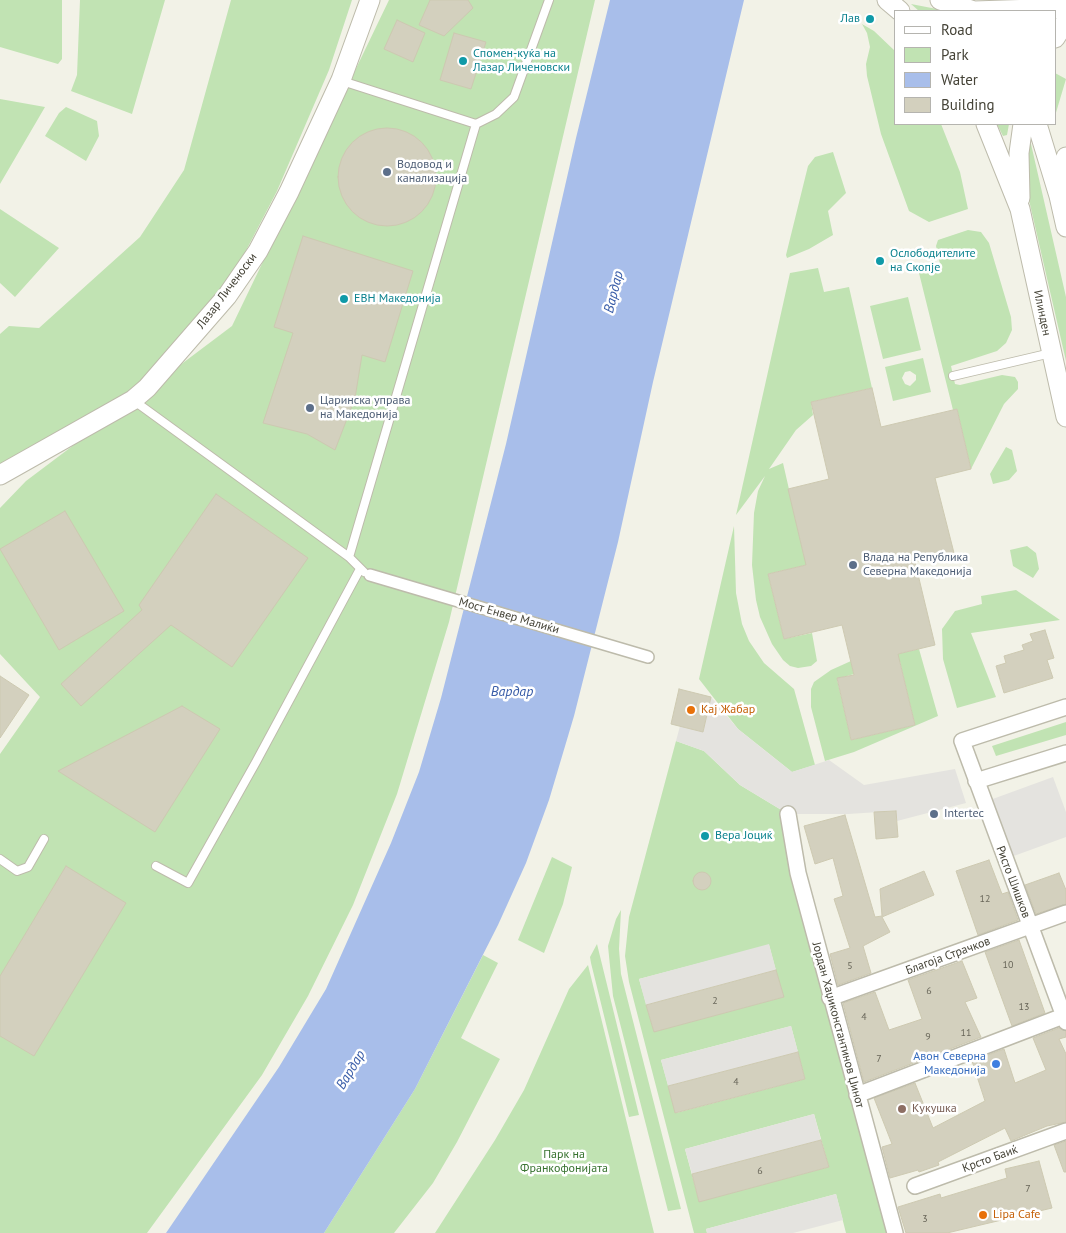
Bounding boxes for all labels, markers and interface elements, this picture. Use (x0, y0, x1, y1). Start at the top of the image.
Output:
legend (894, 10, 1056, 125)
place label: Лав (841, 12, 860, 26)
marker: Лав (864, 13, 876, 25)
text: Road (941, 20, 973, 39)
text: Park (941, 45, 969, 64)
place label: Спомен-куќа на Лазар Личеновски (473, 47, 570, 75)
marker: Спомен-куќа на Лазар Личеновски (457, 55, 469, 67)
text: Water (941, 70, 978, 89)
text: Building (941, 95, 995, 114)
place label: Водовод и канализација (397, 158, 467, 186)
marker: Водовод и канализација (381, 166, 393, 178)
place label: Ослободителите на Скопје (890, 247, 976, 275)
street label: Лазар Личеноски (194, 250, 260, 332)
marker: Ослободителите на Скопје (874, 255, 886, 267)
water label: Вардар (601, 269, 627, 315)
street label: Илинден (1030, 289, 1054, 337)
place label: ЕВН Македонија (354, 292, 441, 306)
marker: ЕВН Македонија (338, 293, 350, 305)
place label: Царинска управа на Македонија (320, 394, 410, 422)
marker: Царинска управа на Македонија (304, 402, 316, 414)
place label: Влада на Република Северна Македонија (863, 551, 972, 579)
marker: Влада на Република Северна Македонија (847, 559, 859, 571)
street label: Мост Енвер Малиќи (457, 595, 561, 637)
water label: Вардар (491, 684, 533, 700)
place label: Кај Жабар (701, 703, 755, 717)
marker: Кај Жабар (685, 704, 697, 716)
place label: Intertec (944, 807, 984, 821)
marker: Intertec (928, 808, 940, 820)
place label: Вера Јоциќ (715, 829, 773, 843)
marker: Вера Јоциќ (699, 830, 711, 842)
street label: Ристо Шишков (993, 844, 1033, 920)
house number: 12 (980, 893, 990, 905)
street label: Благоја Страчков (904, 934, 992, 978)
street label: Јордан Хаџиконстантинов Џинот (809, 940, 867, 1110)
house number: 10 (1003, 959, 1013, 971)
house number: 5 (847, 960, 853, 972)
house number: 6 (926, 985, 932, 997)
house number: 2 (712, 995, 718, 1007)
house number: 13 (1019, 1001, 1029, 1013)
house number: 4 (861, 1011, 867, 1023)
house number: 11 (961, 1027, 971, 1039)
house number: 9 (925, 1031, 931, 1043)
water label: Вардар (333, 1047, 369, 1093)
place label: Авон Северна Македонија (913, 1050, 986, 1078)
house number: 7 (876, 1053, 882, 1065)
marker: Авон Северна Македонија (990, 1058, 1002, 1070)
house number: 4 (733, 1076, 739, 1088)
place label: Кукушка (912, 1102, 957, 1116)
marker: Кукушка (896, 1103, 908, 1115)
street label: Крсто Баиќ (960, 1142, 1020, 1176)
park label: Парк на Франкофонијата (520, 1148, 608, 1176)
house number: 6 (757, 1165, 763, 1177)
house number: 7 (1025, 1183, 1031, 1195)
place label: Lipa Cafe (993, 1208, 1040, 1222)
marker: Lipa Cafe (977, 1209, 989, 1221)
house number: 3 (922, 1213, 928, 1225)

